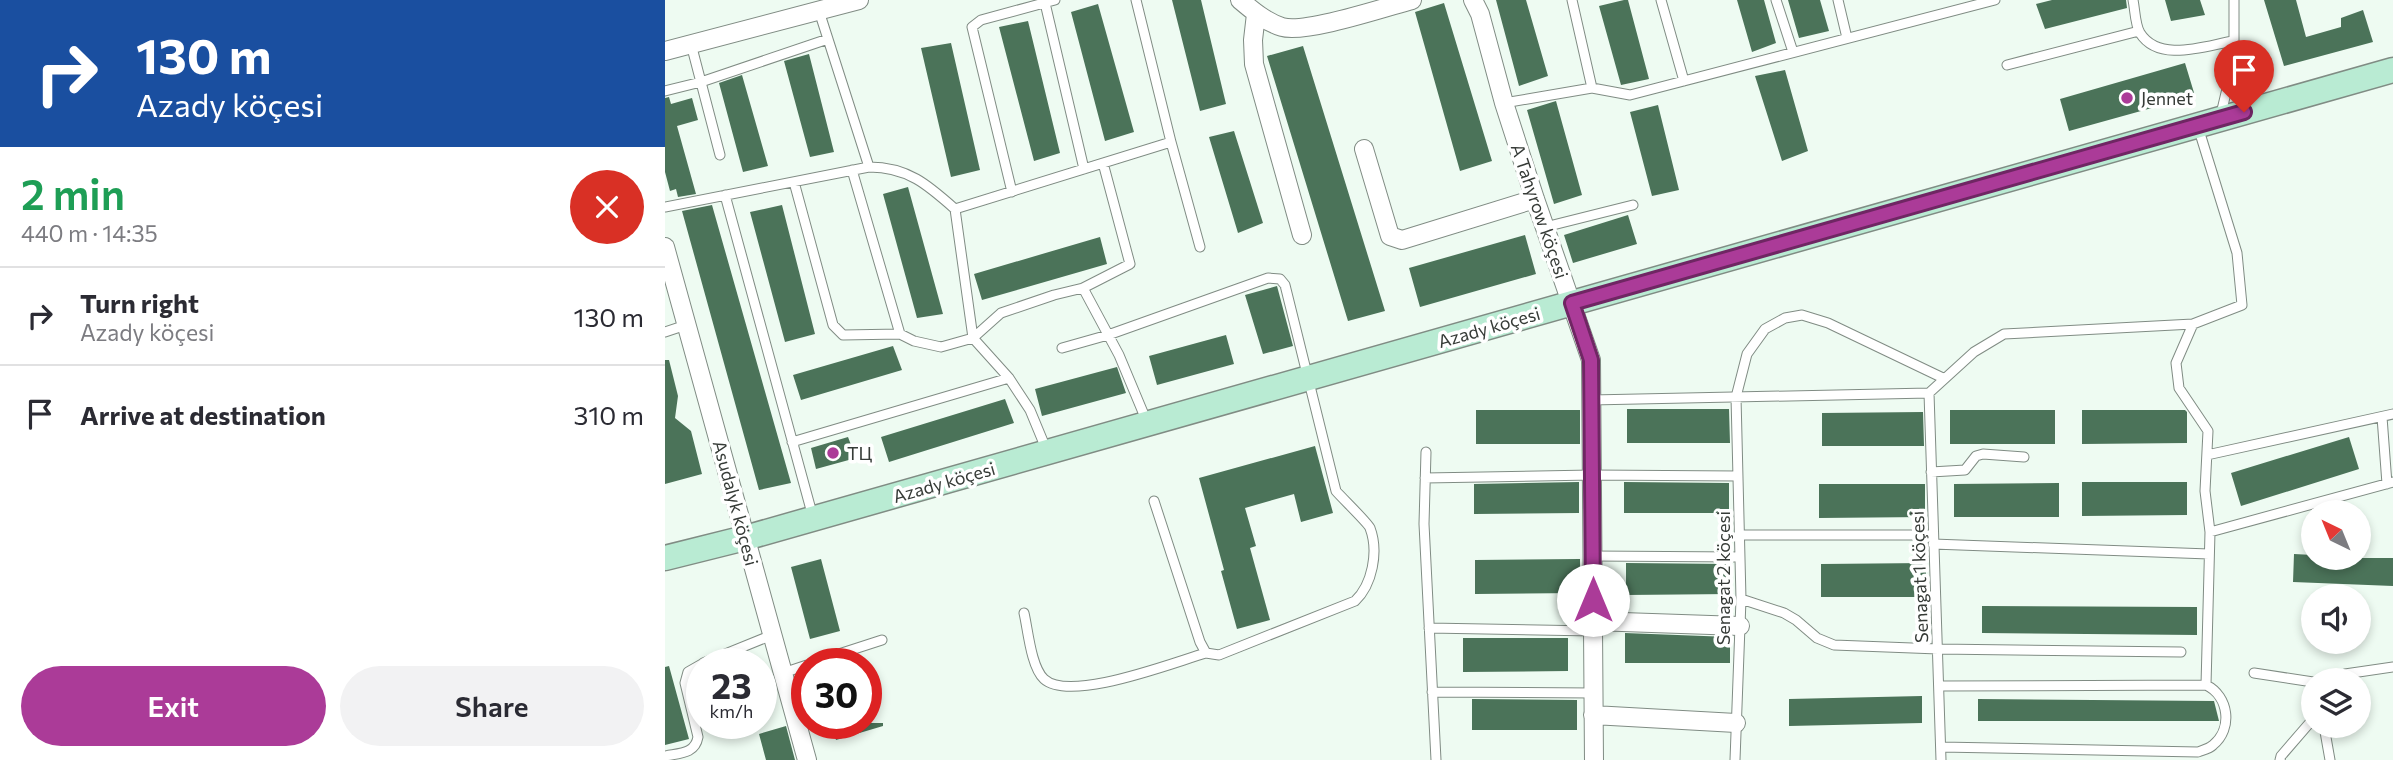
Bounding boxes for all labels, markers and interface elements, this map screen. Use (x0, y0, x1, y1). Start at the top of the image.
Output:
text: 130 m (136, 24, 271, 84)
icon: right (21, 28, 112, 119)
pin (2214, 40, 2274, 112)
icon: arrive (2225, 51, 2263, 89)
text: Azady köçesi (136, 84, 323, 124)
place label: Jennet (2141, 87, 2193, 109)
marker: Jennet (2119, 90, 2135, 106)
street label: A Tahyrow köçesi (1507, 141, 1573, 281)
text: 2 min (21, 167, 125, 219)
button: close (570, 170, 644, 244)
text: 440 m · 14:35 (21, 219, 158, 247)
text: Turn right (80, 287, 199, 318)
icon: right (21, 297, 59, 335)
text: 130 m (573, 301, 644, 332)
street label: Azady köçesi (1435, 302, 1543, 352)
text: Azady köçesi (80, 318, 215, 346)
icon: arrive (21, 395, 59, 433)
text: Arrive at destination (80, 399, 326, 430)
text: 310 m (573, 399, 644, 430)
street label: Asudalyk köçesi (709, 438, 763, 568)
place label: ТЦ (847, 442, 873, 464)
marker: ТЦ (825, 445, 841, 461)
street label: Azady köçesi (890, 457, 998, 507)
north arrow (2301, 500, 2371, 570)
map controls (2301, 500, 2371, 738)
street label: Senagat 2 köçesi (1712, 511, 1734, 645)
street label: Senagat 1 köçesi (1906, 511, 1932, 643)
position arrow (1556, 563, 1630, 637)
button: sound (2301, 584, 2371, 654)
speed limit sign: 30 (791, 648, 882, 739)
text: 23 (711, 663, 752, 706)
button: Exit (21, 666, 326, 746)
button: Share (340, 666, 644, 746)
button: layers (2301, 668, 2371, 738)
text: km/h (710, 700, 753, 722)

